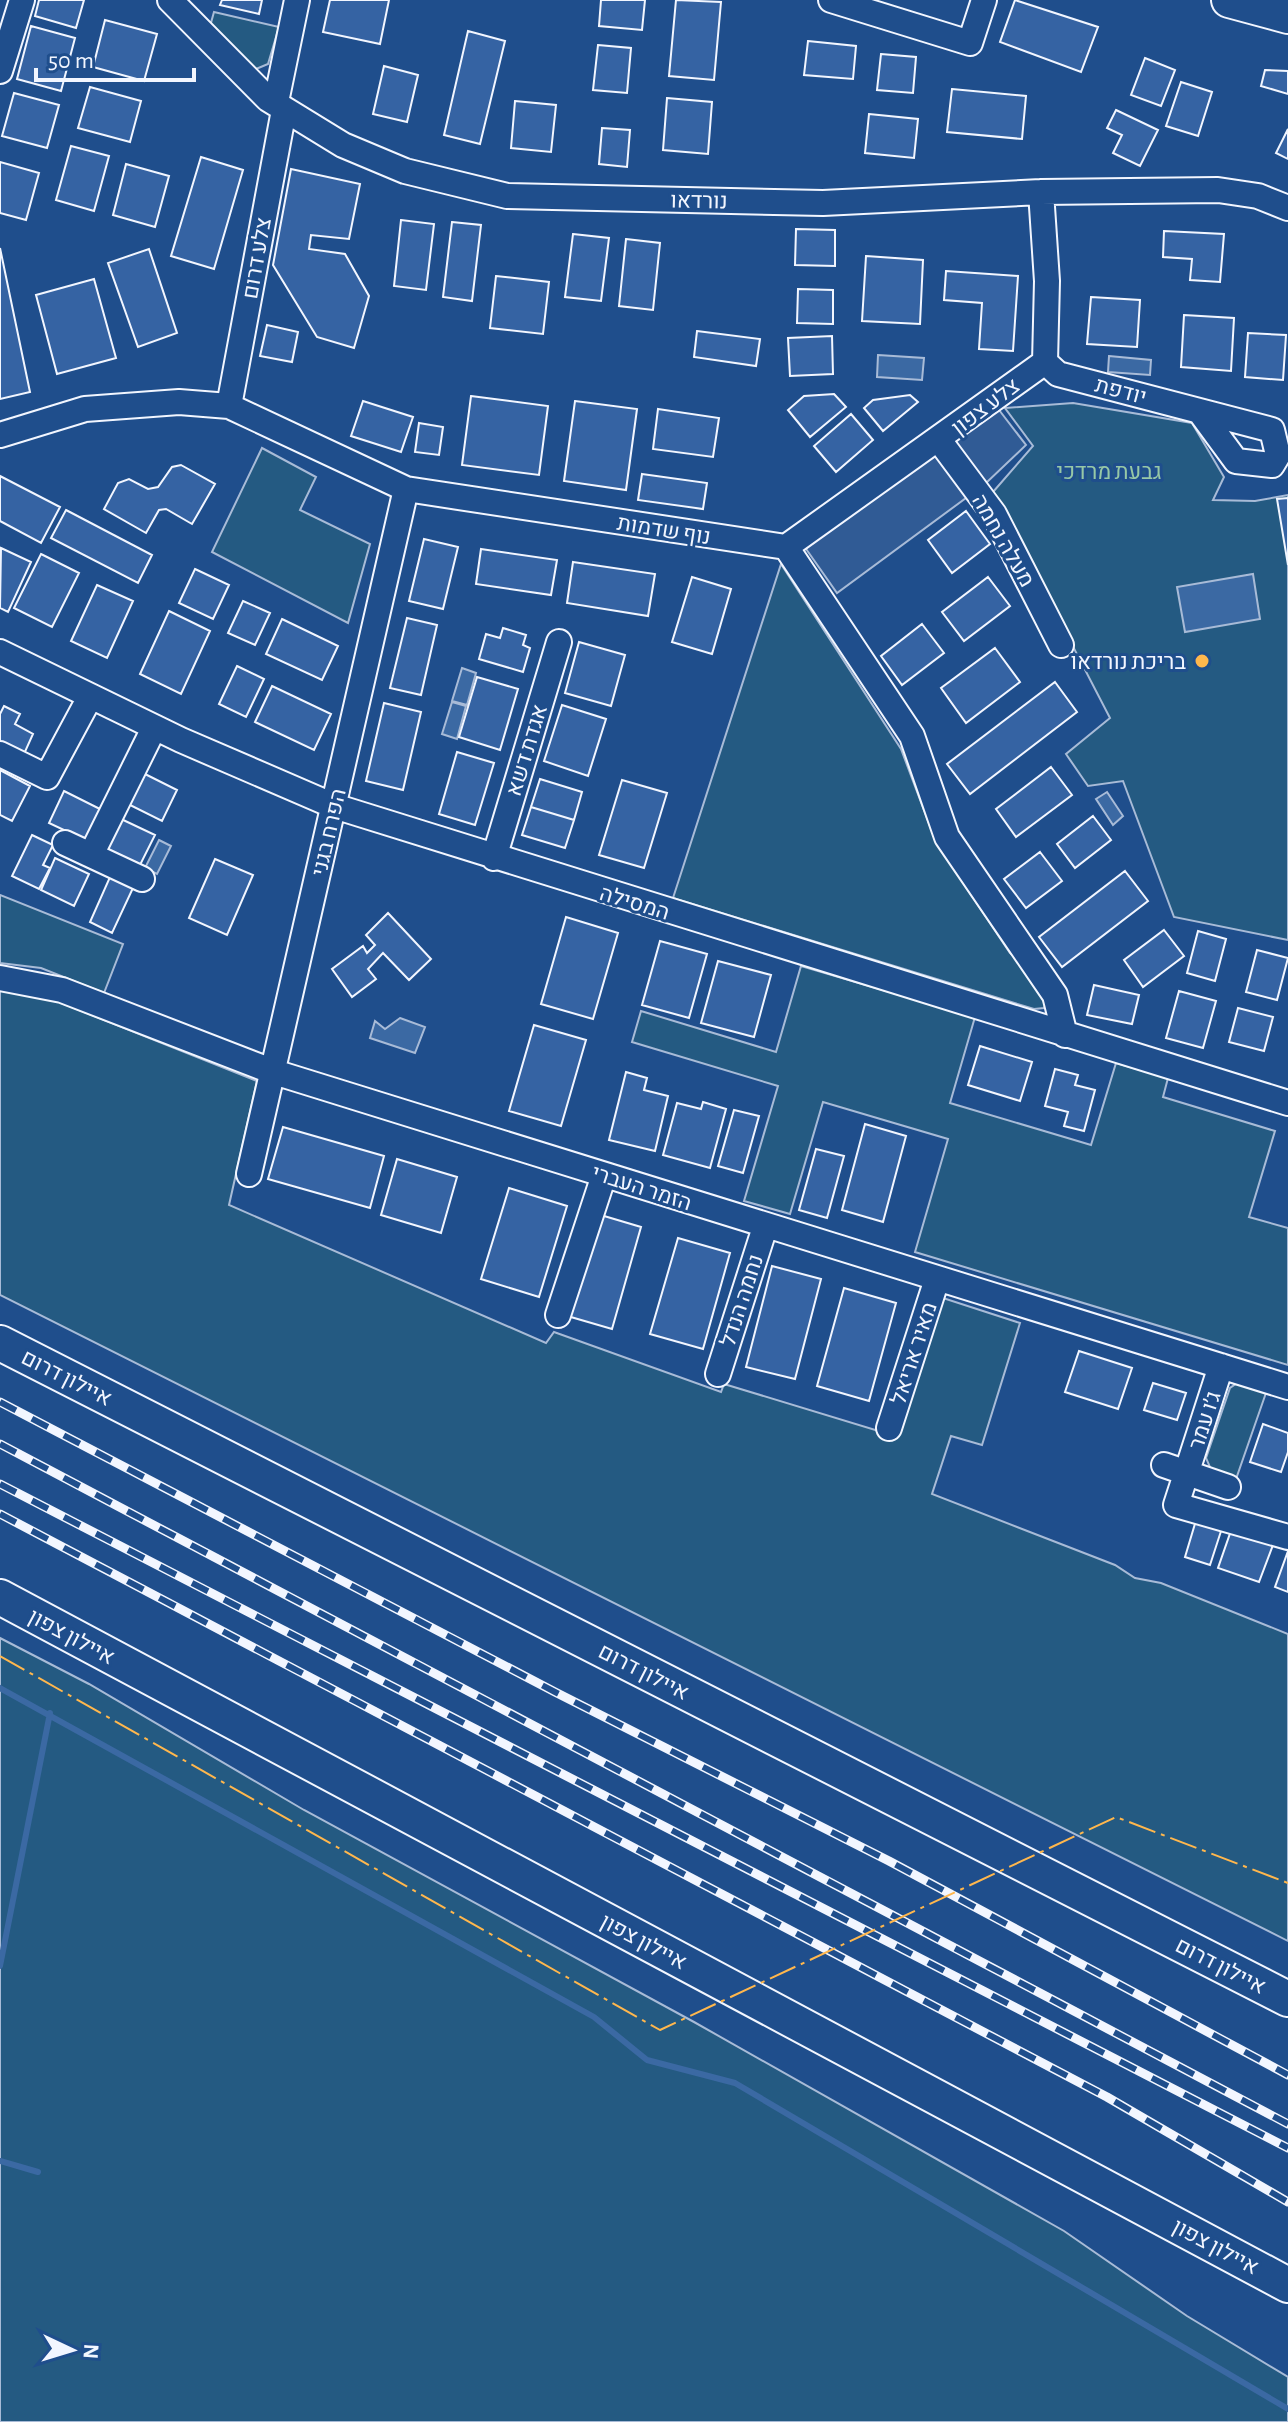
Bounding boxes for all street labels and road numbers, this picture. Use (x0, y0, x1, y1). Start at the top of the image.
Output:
street label: נורדאו (670, 190, 728, 212)
street label: צלע דרום (239, 216, 275, 301)
street label: צלע צפון (948, 374, 1023, 439)
street label: יודפת (1093, 374, 1149, 408)
street label: מעלה נחמה (968, 491, 1038, 590)
street label: נוף שדמות (616, 512, 712, 548)
street label: אגדת דשא (503, 702, 551, 799)
street label: הפרח בגני (308, 786, 350, 878)
street label: המסילה (597, 882, 672, 924)
street label: הזמר העברי (589, 1161, 694, 1214)
street label: נחמה הנדל (717, 1251, 767, 1349)
street label: מאיר אריאל (887, 1299, 941, 1407)
street label: איילון דרום (18, 1346, 115, 1410)
street label: ג׳ו עמר (1185, 1388, 1225, 1452)
street label: איילון צפון (25, 1605, 118, 1669)
street label: איילון דרום (595, 1640, 692, 1704)
street label: איילון צפון (597, 1910, 690, 1974)
street label: איילון דרום (1172, 1934, 1269, 1998)
street label: איילון צפון (1169, 2215, 1262, 2279)

